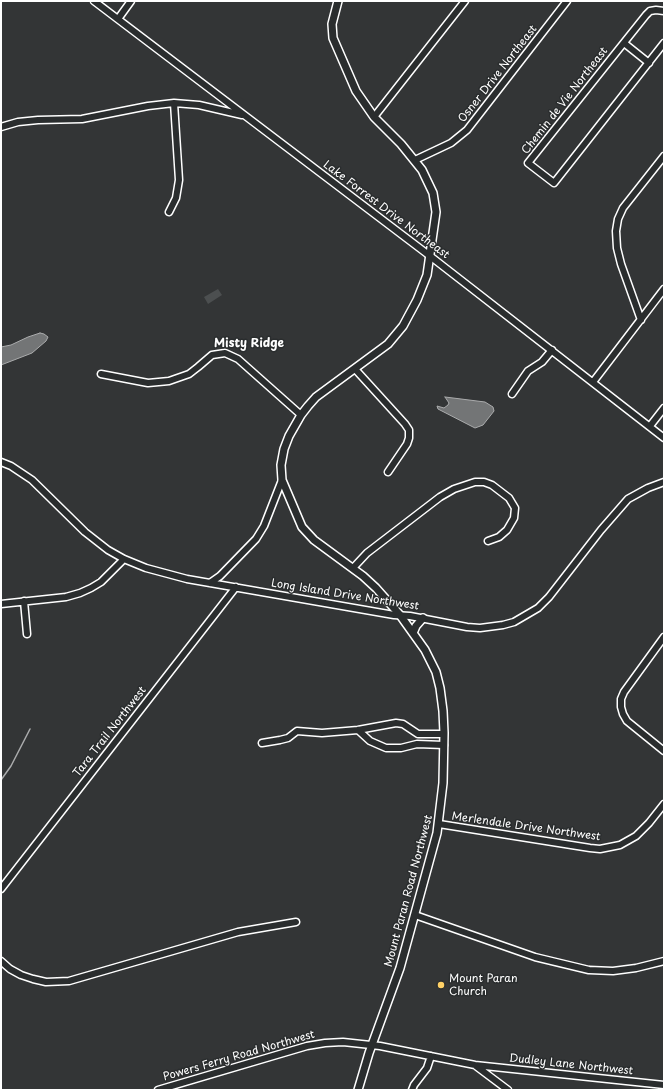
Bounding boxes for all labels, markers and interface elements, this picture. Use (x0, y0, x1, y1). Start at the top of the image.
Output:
street label: Osner Drive Northeast (456, 23, 540, 125)
street label: Chemin de Vie Northeast (519, 45, 611, 157)
street label: Lake Forrest Drive Northeast (320, 158, 452, 262)
district label: Misty Ridge (214, 337, 284, 351)
street label: Long Island Drive Northwest (270, 577, 420, 613)
street label: Tara Trail Northwest (71, 684, 149, 780)
street label: Merlendale Drive Northwest (451, 810, 601, 844)
street label: Mount Paran Road Northwest (382, 814, 436, 968)
place label: Mount Paran Church (449, 972, 518, 998)
marker: Mount Paran Church (436, 980, 446, 990)
street label: Powers Ferry Road Northwest (162, 1028, 316, 1084)
street label: Dudley Lane Northwest (508, 1052, 634, 1078)

